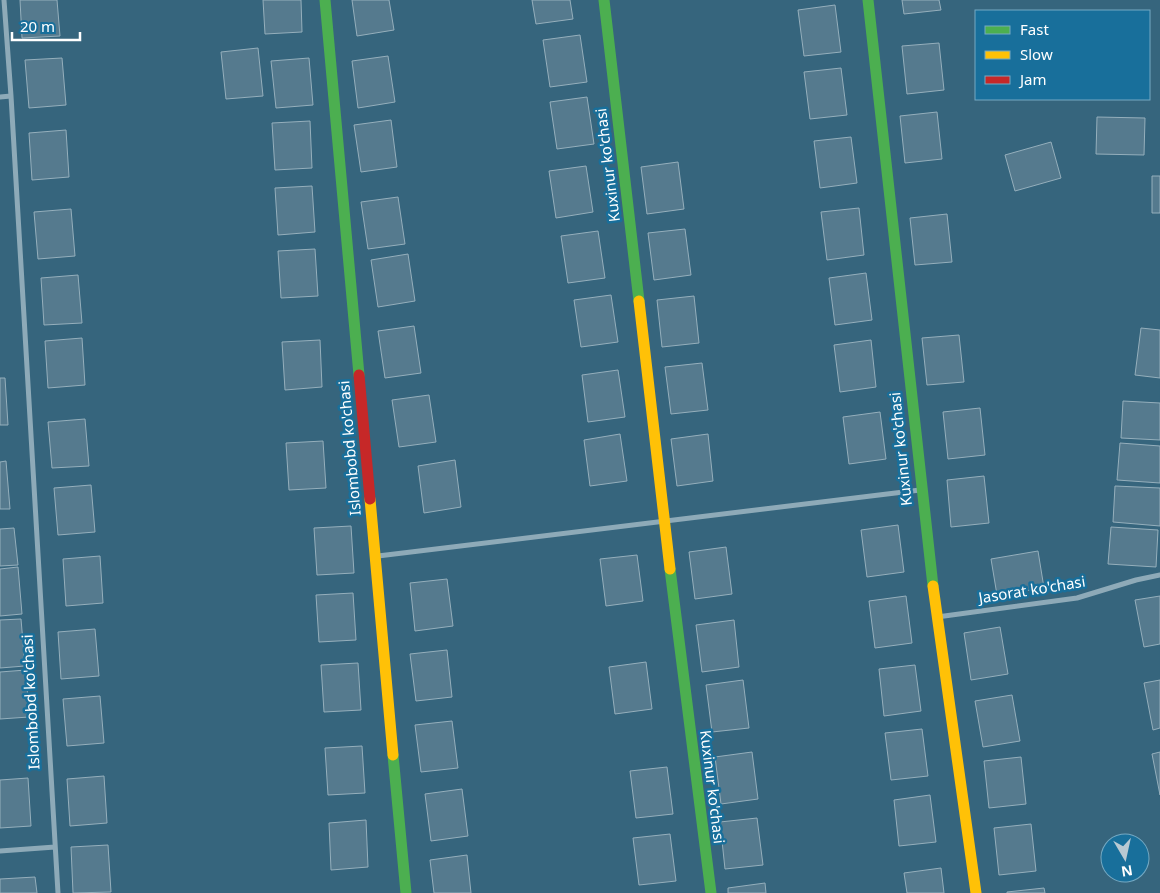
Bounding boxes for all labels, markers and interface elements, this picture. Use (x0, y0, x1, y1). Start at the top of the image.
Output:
scale bar (12, 10, 80, 42)
legend (975, 10, 1150, 100)
text: 20 m (20, 16, 55, 36)
text: Fast (1020, 19, 1049, 39)
text: Slow (1020, 44, 1053, 64)
text: Jam (1018, 69, 1047, 89)
street label: Kuxinur ko'chasi (590, 107, 624, 223)
street label: Islombobd ko'chasi (333, 380, 365, 516)
street label: Kuxinur ko'chasi (884, 391, 916, 507)
street label: Jasorat ko'chasi (975, 571, 1087, 608)
street label: Islombobd ko'chasi (16, 634, 44, 770)
street label: Kuxinur ko'chasi (696, 729, 730, 845)
north arrow (1100, 833, 1150, 883)
text: N (1120, 861, 1134, 882)

